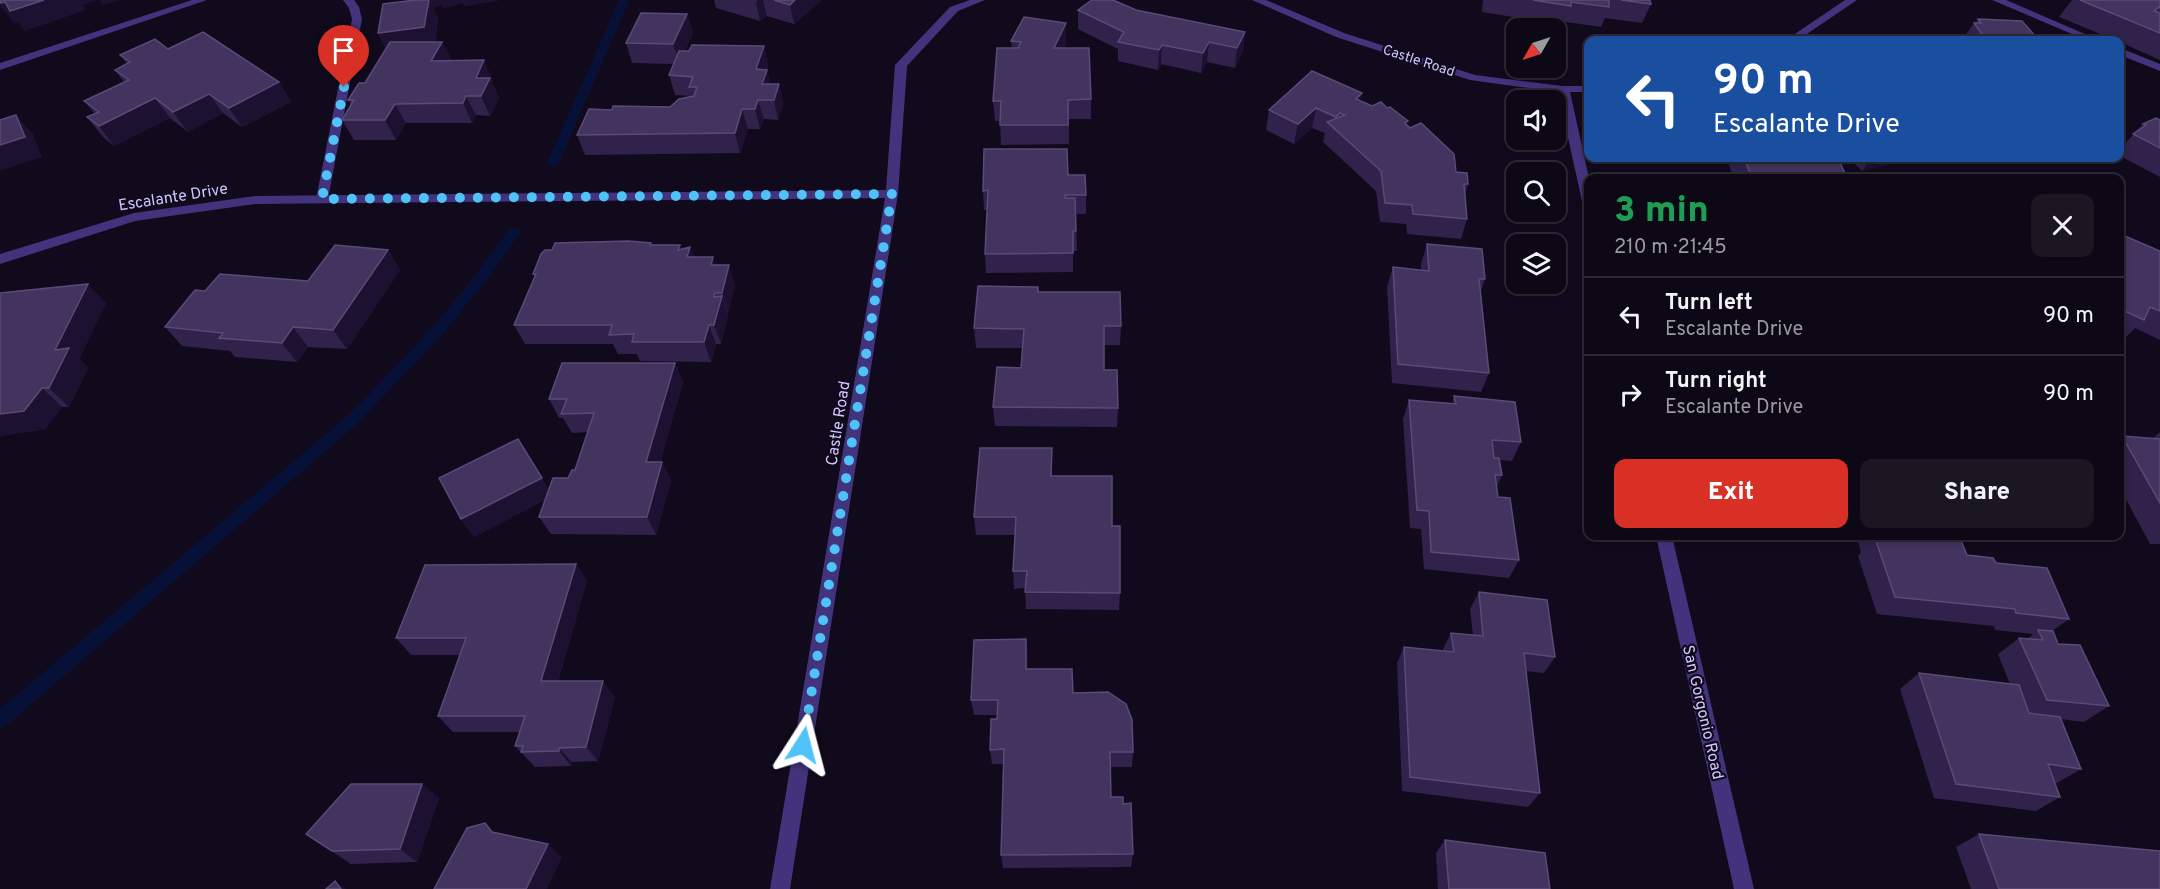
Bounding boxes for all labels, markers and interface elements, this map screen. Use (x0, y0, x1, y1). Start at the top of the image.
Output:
north arrow (1506, 18, 1566, 78)
map controls (1506, 18, 1566, 294)
pin (318, 25, 369, 87)
icon: arrive (327, 34, 360, 67)
street label: Castle Road (1380, 42, 1457, 81)
text: 90 m (1713, 56, 1814, 109)
icon: left (1614, 60, 1692, 138)
button: sound (1506, 90, 1566, 150)
text: Escalante Drive (1713, 108, 1900, 142)
button: search (1506, 162, 1566, 222)
street label: Escalante Drive (117, 179, 230, 217)
text: 3 min (1614, 189, 1709, 235)
button: close (2031, 194, 2094, 257)
button: layers (1506, 234, 1566, 294)
text: 210 m · 21:45 (1614, 235, 1727, 261)
text: Turn left (1665, 290, 1753, 317)
icon: left (1614, 300, 1647, 333)
text: 90 m (2043, 303, 2094, 330)
text: Escalante Drive (1665, 317, 1803, 343)
text: Turn right (1665, 368, 1767, 395)
icon: right (1614, 378, 1647, 411)
street label: Castle Road (822, 380, 856, 467)
text: 90 m (2043, 381, 2094, 408)
text: Escalante Drive (1665, 395, 1803, 421)
button: Exit (1614, 459, 1848, 528)
button: Share (1860, 459, 2094, 528)
street label: San Gorgonio Road (1677, 643, 1727, 782)
position arrow (771, 713, 835, 777)

